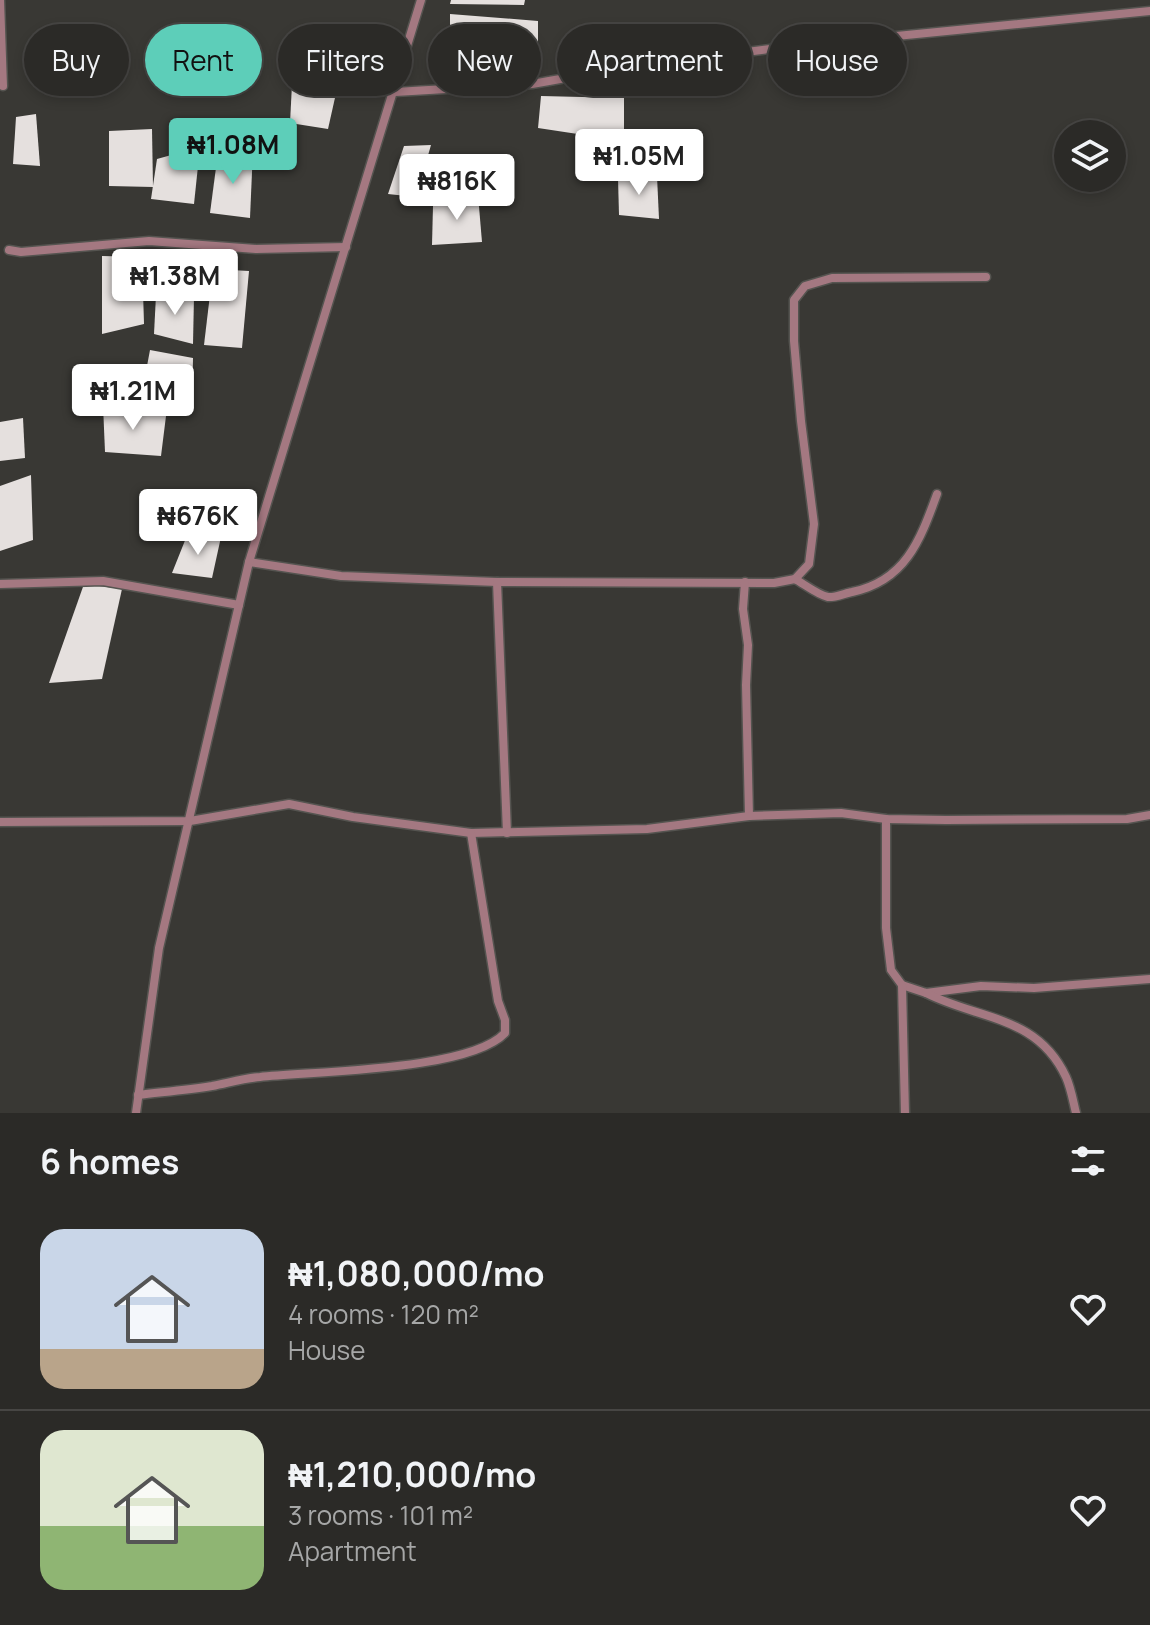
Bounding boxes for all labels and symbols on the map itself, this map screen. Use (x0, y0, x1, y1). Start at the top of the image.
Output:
pin: ₦1.08M (168, 118, 298, 186)
pin: ₦1.05M (574, 129, 704, 197)
pin: ₦816K (401, 154, 513, 222)
pin: ₦1.38M (110, 249, 240, 317)
pin: ₦1.21M (68, 364, 198, 432)
pin: ₦676K (142, 489, 254, 557)

